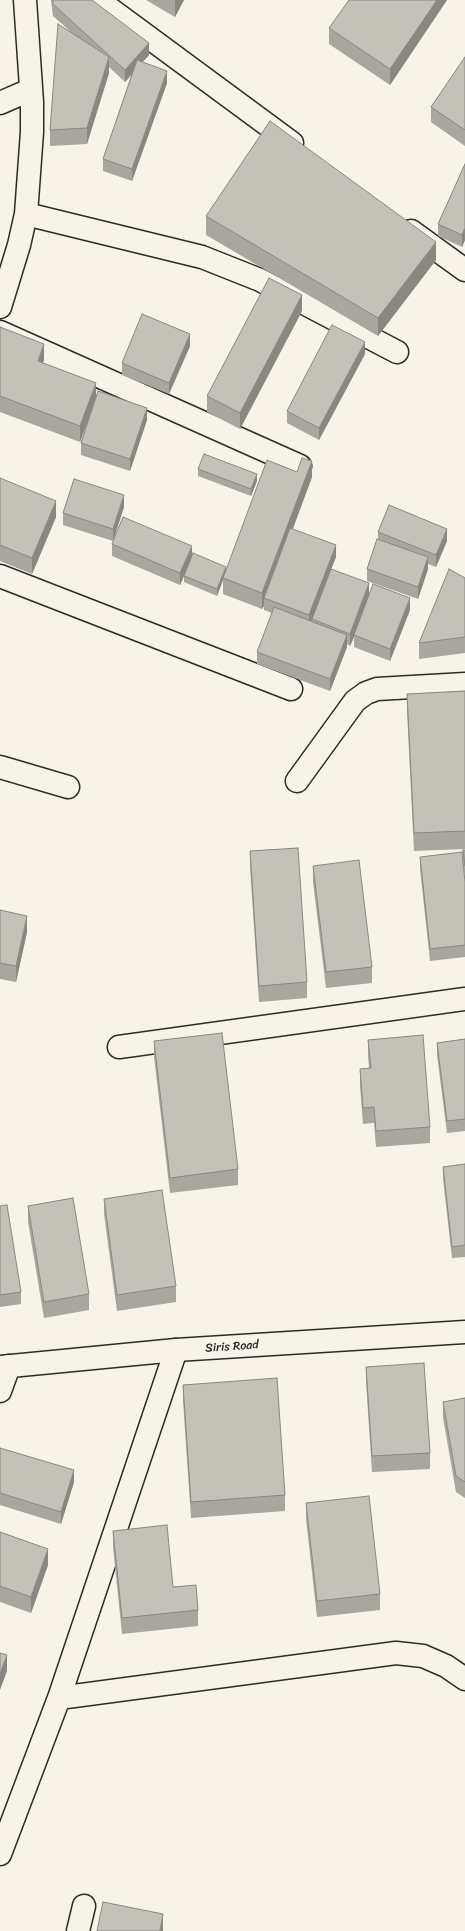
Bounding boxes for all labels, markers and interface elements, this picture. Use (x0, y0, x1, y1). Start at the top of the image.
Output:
street label: Siris Road (205, 1338, 259, 1356)

